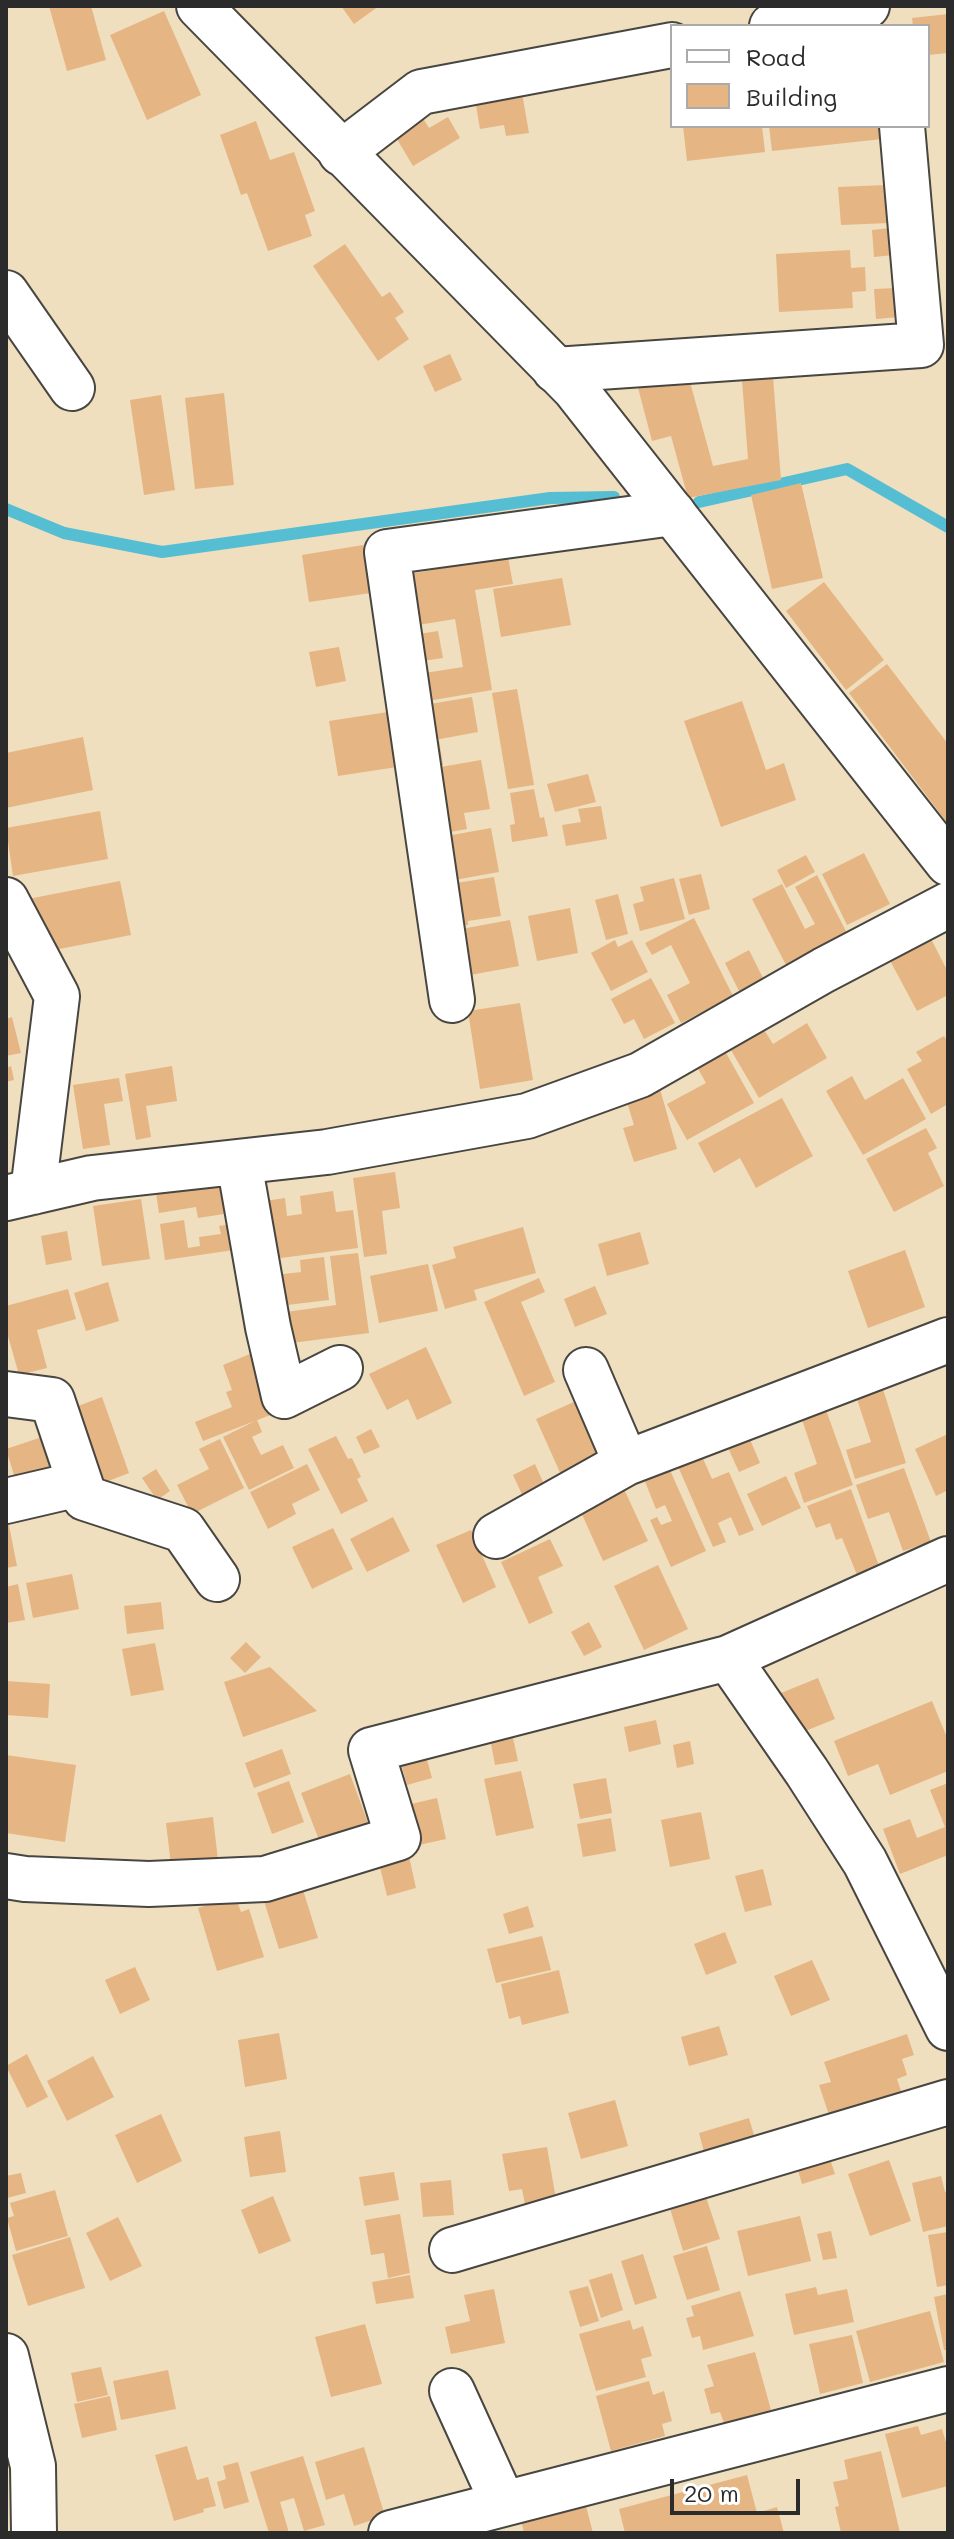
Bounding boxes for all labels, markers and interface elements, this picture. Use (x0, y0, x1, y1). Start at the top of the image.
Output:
legend (670, 24, 930, 128)
text: Road (746, 41, 806, 72)
text: Building (746, 81, 837, 112)
scale bar (674, 2463, 804, 2513)
text: 20 m (684, 2477, 739, 2508)

